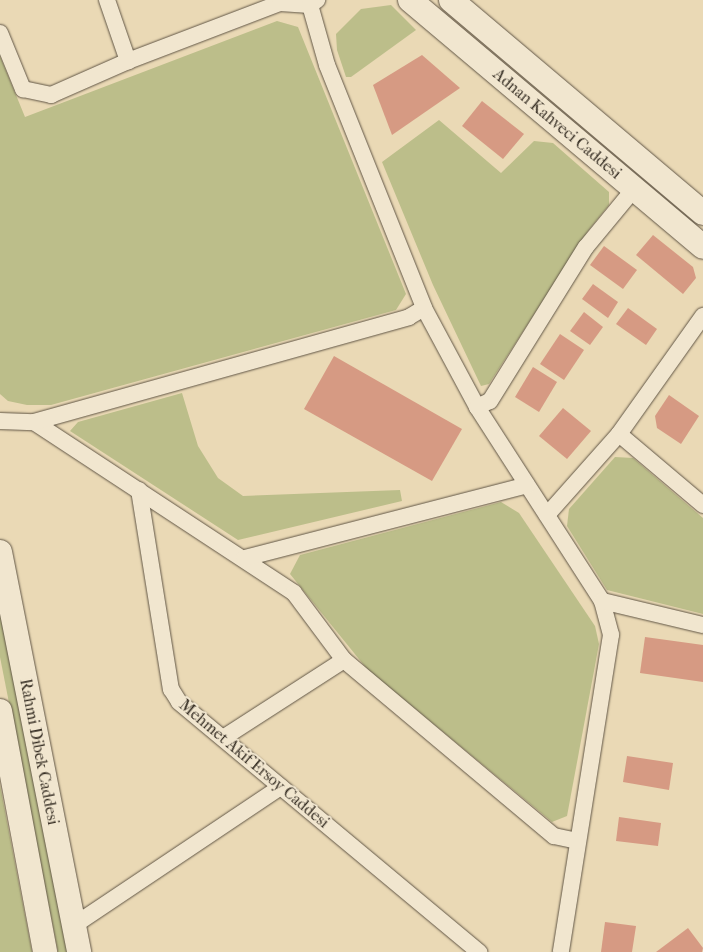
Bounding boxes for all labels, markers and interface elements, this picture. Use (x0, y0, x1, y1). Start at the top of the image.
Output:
street label: Adnan Kahveci Caddesi (489, 65, 625, 183)
street label: Rahmi Dibek Caddesi (15, 677, 63, 827)
street label: Mehmet Akif Ersoy Caddesi (175, 696, 333, 832)

